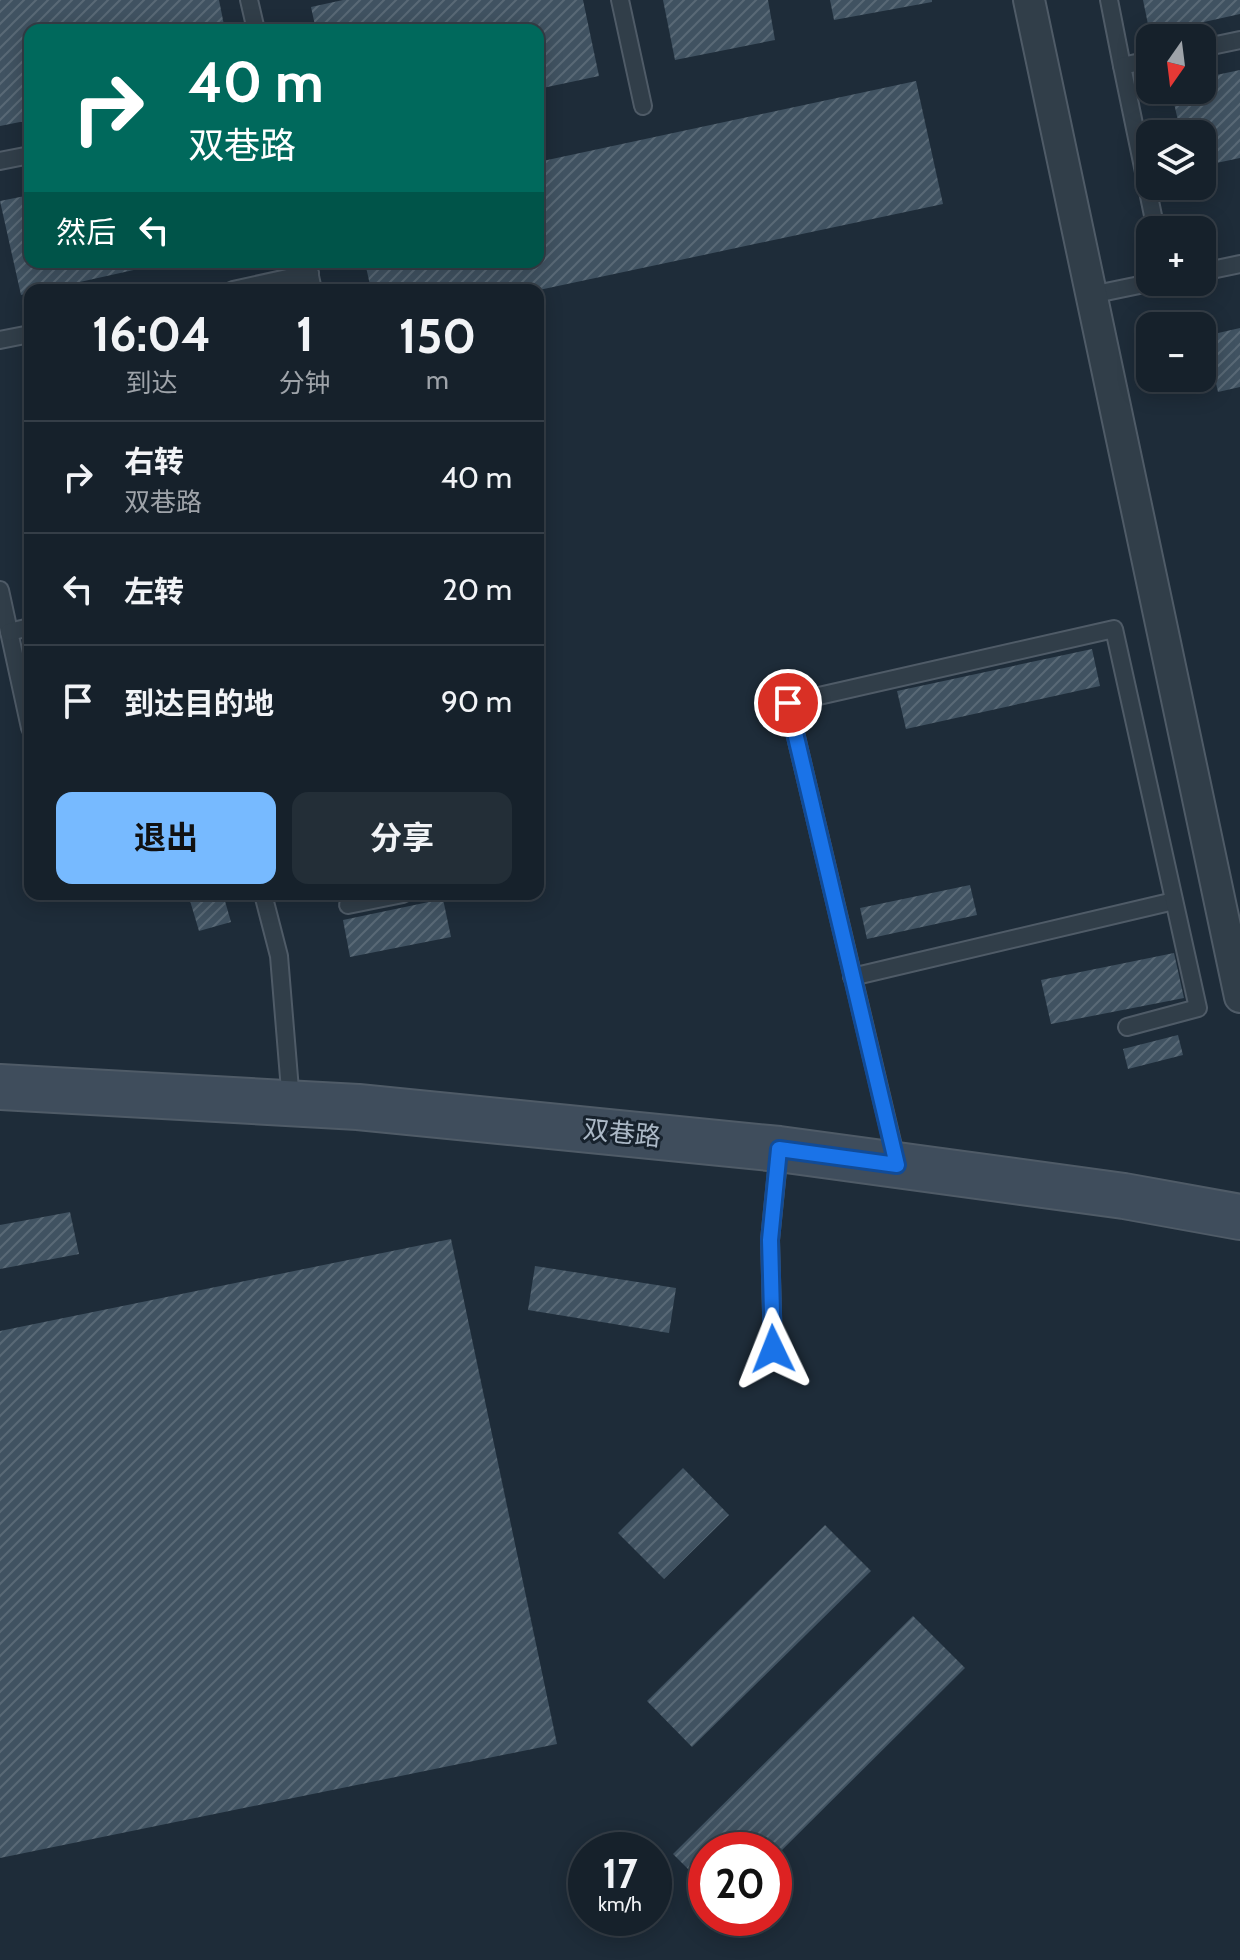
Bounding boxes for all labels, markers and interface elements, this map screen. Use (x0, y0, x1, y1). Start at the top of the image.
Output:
north arrow (1136, 24, 1216, 104)
map controls (1136, 24, 1216, 392)
text: 40 m (188, 48, 324, 116)
icon: right (56, 56, 160, 160)
button: layers (1136, 120, 1216, 200)
text: 双巷路 (188, 123, 296, 167)
icon: left (132, 208, 176, 252)
text: 然后 (56, 214, 116, 251)
button: + (1136, 216, 1216, 296)
text: 16:04 (92, 305, 211, 363)
text: 1 (296, 305, 314, 363)
text: 150 (399, 307, 476, 365)
button: − (1136, 312, 1216, 392)
text: m (426, 364, 449, 396)
text: 到达 (125, 367, 177, 399)
text: 分钟 (279, 367, 331, 399)
text: 右转 (124, 443, 184, 480)
icon: right (56, 455, 100, 499)
text: 40 m (441, 459, 512, 496)
text: 双巷路 (124, 486, 202, 518)
icon: left (56, 567, 100, 611)
text: 20 m (442, 571, 512, 608)
text: 左转 (124, 573, 184, 610)
pin (754, 669, 822, 737)
icon: arrive (56, 679, 100, 723)
icon: arrive (766, 681, 810, 725)
text: 90 m (441, 683, 512, 720)
text: 到达目的地 (124, 685, 274, 722)
button: 退出 (56, 792, 276, 884)
button: 分享 (292, 792, 512, 884)
street label: 双巷路 (582, 1113, 662, 1153)
position arrow (731, 1307, 815, 1391)
speed limit sign: 20 (688, 1832, 792, 1936)
text: 17 (602, 1849, 638, 1898)
text: km/h (598, 1892, 642, 1916)

